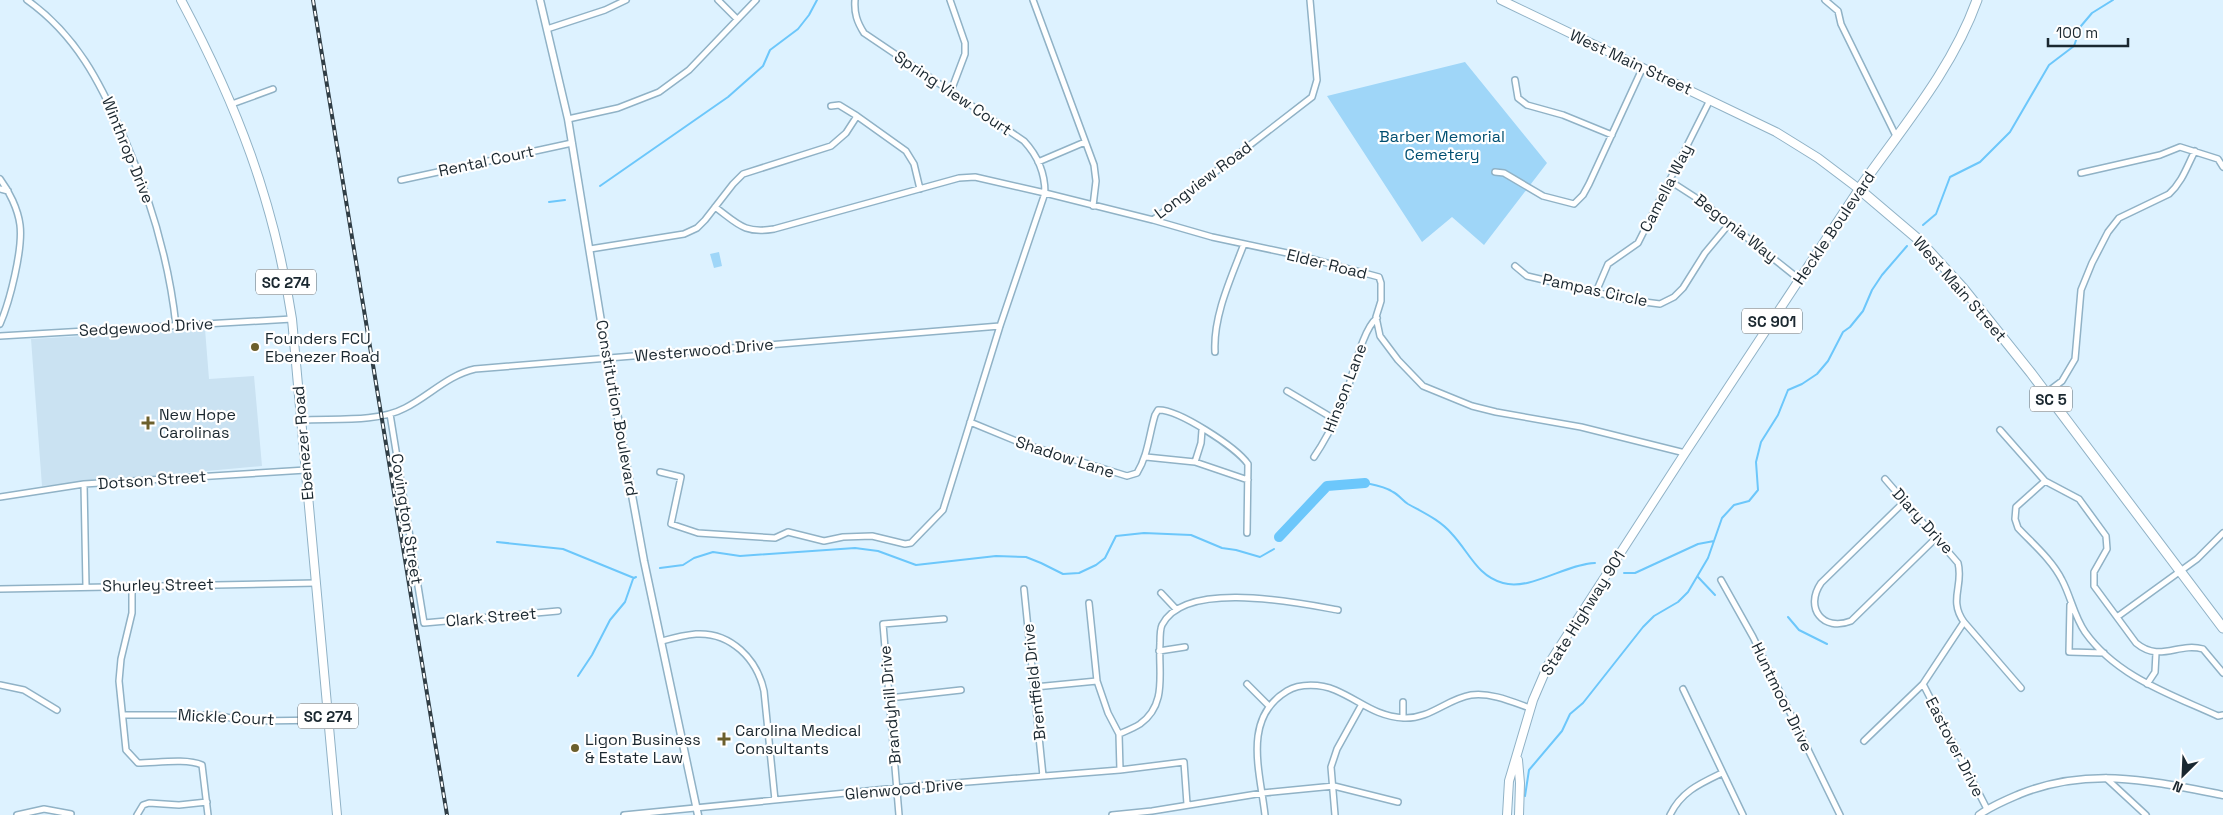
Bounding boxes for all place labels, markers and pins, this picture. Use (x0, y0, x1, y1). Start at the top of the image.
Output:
place label: Founders FCU Ebenezer Road (265, 328, 380, 367)
marker: Founders FCU Ebenezer Road (249, 341, 261, 353)
place label: New Hope Carolinas (159, 404, 236, 443)
marker: New Hope Carolinas (141, 416, 155, 430)
place label: Carolina Medical Consultants (735, 720, 861, 759)
place label: Ligon Business & Estate Law (585, 729, 701, 768)
marker: Carolina Medical Consultants (717, 732, 731, 746)
marker: Ligon Business & Estate Law (569, 742, 581, 754)

